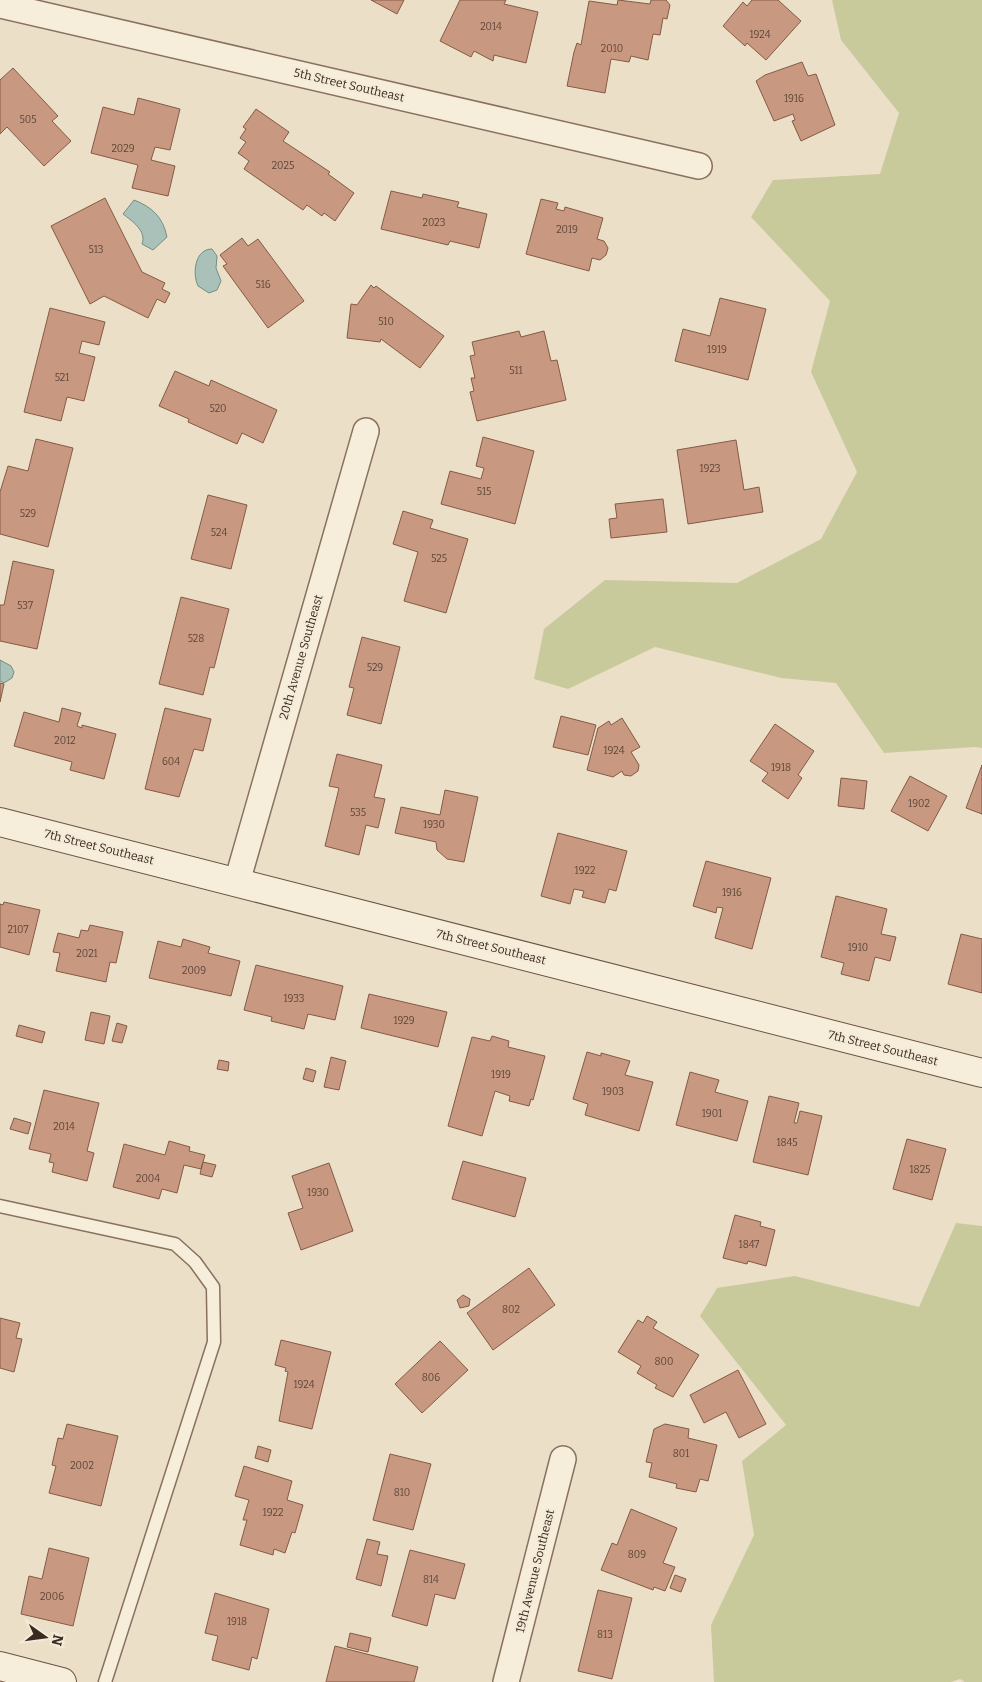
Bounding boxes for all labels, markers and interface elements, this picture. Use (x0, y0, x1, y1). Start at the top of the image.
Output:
house number: 2014 (480, 21, 502, 33)
house number: 1924 (749, 29, 771, 41)
house number: 2010 (601, 43, 623, 55)
street label: 5th Street Southeast (292, 65, 406, 105)
house number: 1916 (784, 93, 804, 105)
house number: 505 (19, 114, 37, 126)
house number: 2029 (111, 143, 135, 155)
house number: 2025 (272, 160, 294, 172)
house number: 2023 (423, 217, 446, 229)
house number: 2019 (556, 224, 578, 236)
house number: 513 (89, 244, 104, 256)
house number: 516 (255, 279, 271, 291)
house number: 510 (378, 316, 394, 328)
house number: 1919 (707, 344, 727, 356)
house number: 511 (509, 365, 523, 377)
house number: 521 (55, 372, 69, 384)
house number: 520 (209, 403, 227, 415)
house number: 1923 (699, 463, 721, 475)
house number: 515 (477, 486, 491, 498)
house number: 529 (20, 508, 36, 520)
house number: 524 (211, 527, 227, 539)
house number: 525 (431, 553, 447, 565)
street label: 20th Avenue Southeast (276, 592, 326, 721)
house number: 537 (17, 600, 33, 612)
house number: 528 (188, 633, 204, 645)
house number: 529 (367, 662, 383, 674)
house number: 2012 (54, 735, 76, 747)
house number: 1924 (603, 745, 625, 757)
house number: 604 (162, 756, 180, 768)
house number: 1918 (771, 762, 791, 774)
house number: 1902 (908, 798, 930, 810)
house number: 535 (350, 807, 366, 819)
house number: 1930 (423, 819, 445, 831)
street label: 7th Street Southeast (43, 827, 156, 868)
house number: 1922 (575, 865, 595, 877)
house number: 1916 (722, 887, 742, 899)
house number: 2107 (8, 924, 28, 936)
street label: 7th Street Southeast (435, 927, 548, 968)
house number: 1910 (848, 942, 868, 954)
house number: 2021 (76, 948, 98, 960)
house number: 2009 (182, 965, 206, 977)
house number: 1933 (284, 993, 305, 1005)
house number: 1929 (393, 1015, 415, 1027)
street label: 7th Street Southeast (827, 1028, 940, 1069)
house number: 1919 (491, 1069, 511, 1081)
house number: 1903 (602, 1086, 624, 1098)
house number: 1901 (702, 1108, 722, 1120)
house number: 2014 (53, 1121, 75, 1133)
house number: 1845 (776, 1137, 798, 1149)
house number: 1825 (910, 1164, 930, 1176)
house number: 2004 (136, 1173, 160, 1185)
house number: 1930 (307, 1187, 329, 1199)
house number: 1847 (739, 1239, 759, 1251)
house number: 802 (502, 1304, 520, 1316)
house number: 800 (655, 1356, 673, 1368)
house number: 806 (422, 1372, 440, 1384)
house number: 1924 (293, 1379, 315, 1391)
house number: 801 (673, 1448, 689, 1460)
house number: 2002 (70, 1460, 94, 1472)
house number: 810 (394, 1487, 410, 1499)
house number: 1922 (263, 1507, 283, 1519)
street label: 19th Avenue Southeast (513, 1507, 557, 1634)
house number: 809 (628, 1549, 646, 1561)
house number: 814 (423, 1574, 439, 1586)
house number: 2006 (40, 1591, 64, 1603)
north arrow (20, 1612, 70, 1662)
house number: 1918 (227, 1616, 247, 1628)
house number: 813 (597, 1629, 613, 1641)
text: N (48, 1633, 67, 1648)

